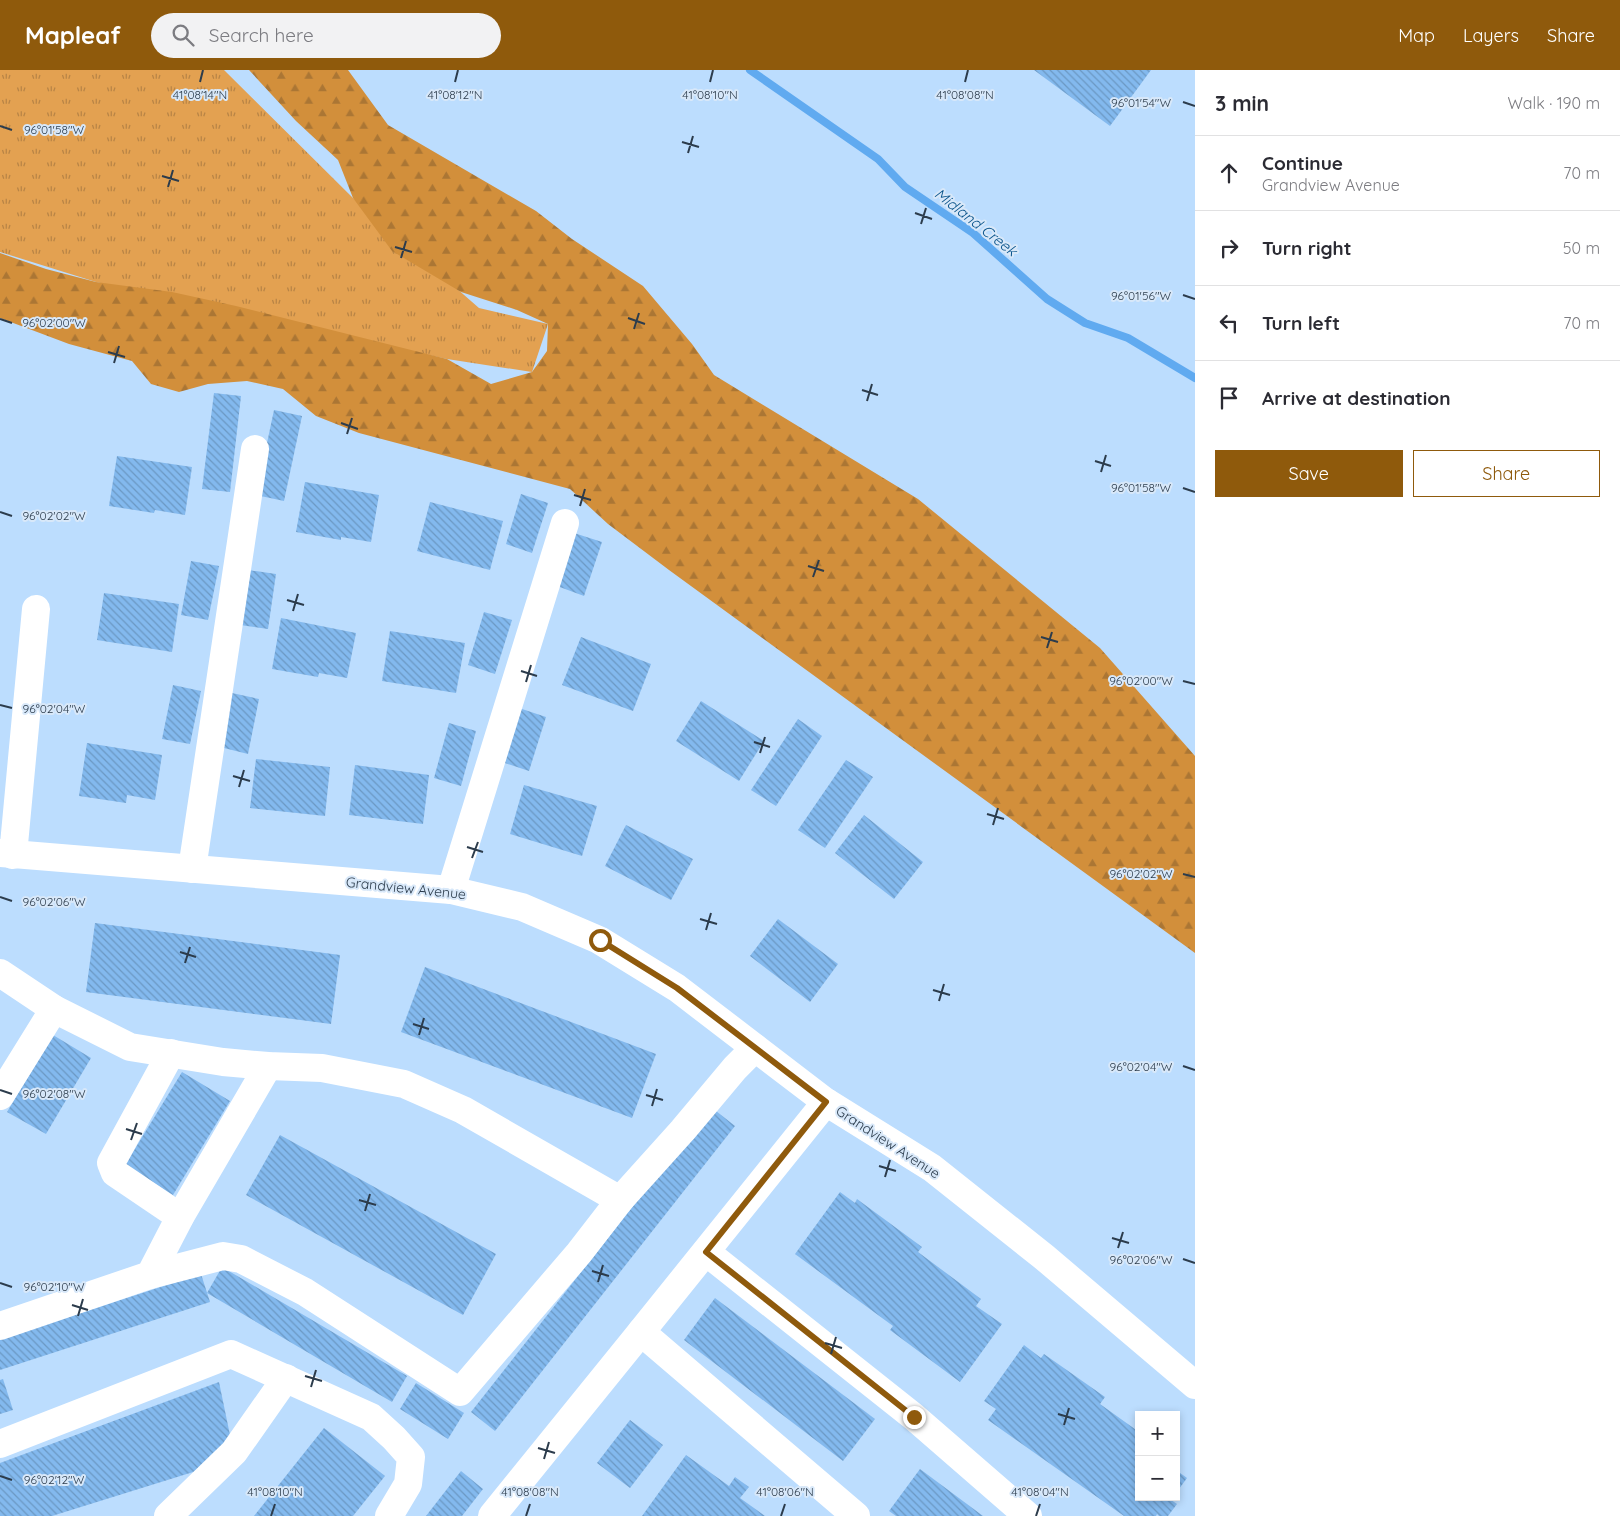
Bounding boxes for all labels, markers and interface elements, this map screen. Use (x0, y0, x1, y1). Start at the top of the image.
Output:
search box (151, 13, 501, 58)
text: Mapleaf (25, 20, 121, 50)
icon: search (169, 21, 197, 49)
text: Search here (209, 23, 314, 47)
text: Map (1398, 24, 1435, 47)
text: Layers (1463, 24, 1519, 47)
text: Share (1547, 24, 1595, 47)
text: 41°08'14"N (173, 87, 227, 102)
text: 41°08'12"N (427, 87, 483, 102)
text: 41°08'10"N (682, 87, 738, 102)
text: 41°08'08"N (936, 87, 994, 102)
text: 3 min (1215, 90, 1269, 116)
text: Walk · 190 m (1508, 93, 1600, 113)
text: 96°01'54"W (1111, 95, 1171, 110)
text: 96°01'58"W (24, 122, 85, 137)
text: Continue (1262, 151, 1343, 175)
icon: ahead (1215, 159, 1243, 187)
text: 70 m (1563, 163, 1600, 183)
text: Grandview Avenue (1262, 175, 1400, 195)
water label: Midland Creek (931, 184, 1023, 261)
icon: right (1215, 234, 1243, 262)
text: Turn right (1262, 236, 1351, 260)
text: 50 m (1563, 238, 1600, 258)
text: 96°01'56"W (1111, 288, 1172, 303)
icon: left (1215, 309, 1243, 337)
text: Turn left (1262, 311, 1340, 335)
text: 70 m (1563, 313, 1600, 333)
text: 96°02'00"W (22, 315, 86, 330)
icon: arrive (1215, 384, 1243, 412)
text: Arrive at destination (1262, 386, 1451, 410)
button: Save (1215, 450, 1403, 497)
button: Share (1413, 450, 1600, 497)
text: 96°01'58"W (1111, 480, 1172, 495)
text: 96°02'02"W (22, 508, 86, 523)
text: 96°02'00"W (1109, 673, 1173, 688)
text: 96°02'04"W (23, 701, 86, 716)
text: 96°02'02"W (1109, 866, 1173, 881)
street label: Grandview Avenue (345, 873, 467, 903)
text: 96°02'06"W (22, 894, 86, 909)
route start (589, 929, 612, 952)
text: 96°02'04"W (1110, 1059, 1173, 1074)
text: 96°02'08"W (22, 1086, 86, 1101)
street label: Grandview Avenue (833, 1102, 944, 1182)
text: 96°02'06"W (1109, 1252, 1173, 1267)
text: 96°02'10"W (23, 1279, 85, 1294)
route end (903, 1406, 926, 1429)
map controls (1135, 1411, 1180, 1501)
button: + (1135, 1411, 1180, 1456)
button: − (1135, 1456, 1180, 1501)
text: 96°02'12"W (24, 1472, 85, 1487)
text: 41°08'10"N (247, 1484, 303, 1499)
text: 41°08'08"N (501, 1484, 559, 1499)
text: 41°08'06"N (756, 1484, 814, 1499)
text: 41°08'04"N (1011, 1484, 1069, 1499)

